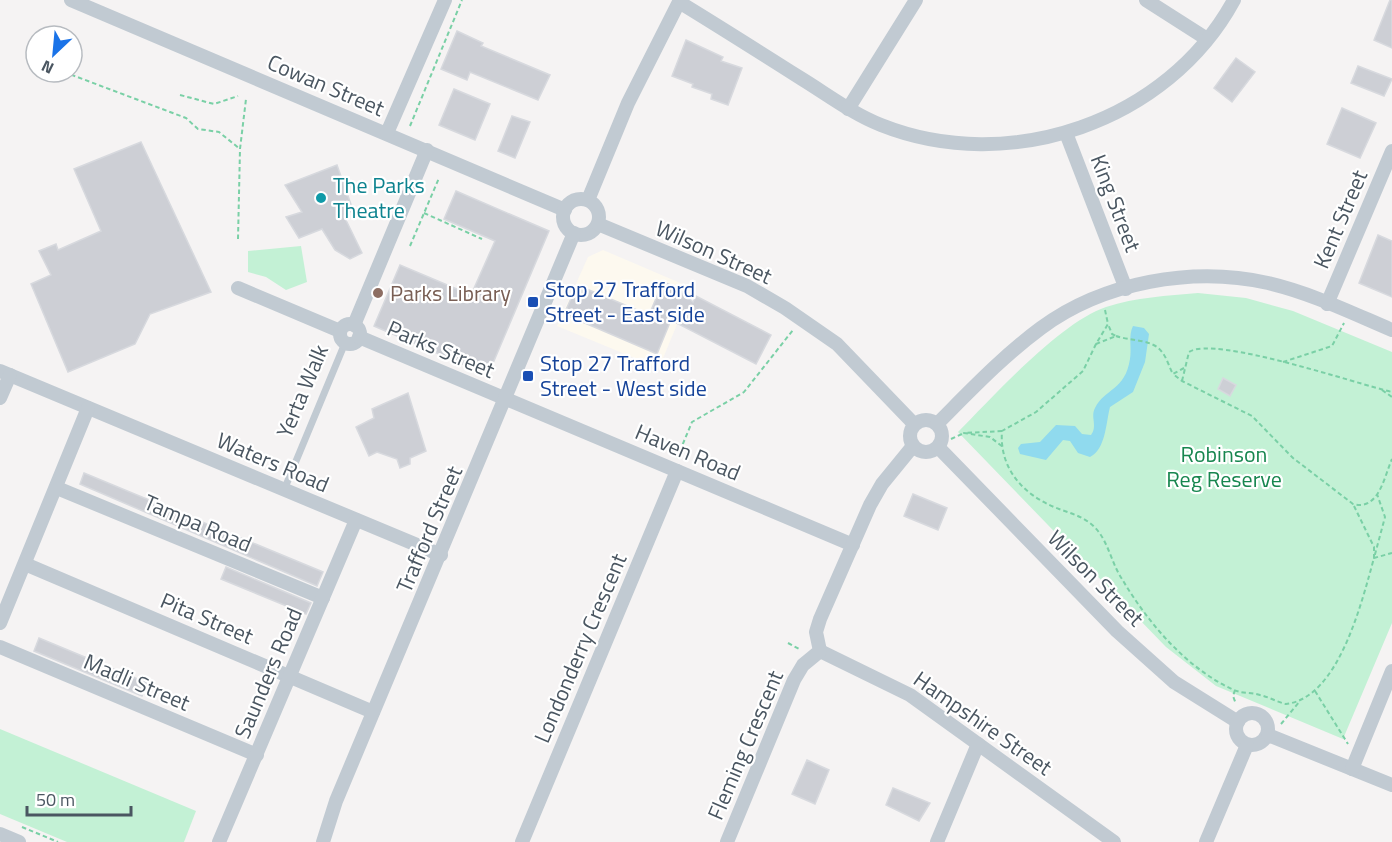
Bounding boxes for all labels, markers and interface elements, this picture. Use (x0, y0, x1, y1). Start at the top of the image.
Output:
north arrow (24, 24, 84, 84)
street label: Cowan Street (262, 45, 390, 125)
text: N (37, 54, 58, 81)
street label: King Street (1082, 149, 1150, 257)
street label: Kent Street (1304, 164, 1376, 274)
place label: The Parks Theatre (333, 168, 425, 227)
marker: The Parks Theatre (314, 191, 328, 205)
street label: Wilson Street (650, 211, 778, 293)
place label: Stop 27 Trafford Street - East side (545, 272, 705, 331)
place label: Parks Library (390, 276, 511, 310)
marker: Parks Library (371, 286, 385, 300)
marker: Stop 27 Trafford Street - East side (526, 295, 540, 309)
street label: Parks Street (382, 311, 500, 387)
street label: Yerta Walk (267, 339, 337, 443)
place label: Stop 27 Trafford Street - West side (540, 346, 707, 405)
marker: Stop 27 Trafford Street - West side (521, 369, 535, 383)
street label: Haven Road (630, 415, 746, 489)
street label: Waters Road (211, 423, 335, 501)
park label: Robinson Reg Reserve (1166, 437, 1282, 496)
street label: Trafford Street (387, 460, 471, 598)
street label: Tampa Road (139, 485, 257, 561)
street label: Wilson Street (1040, 522, 1152, 634)
street label: Londonderry Crescent (525, 548, 635, 748)
street label: Pita Street (155, 583, 259, 653)
street label: Saunders Road (225, 602, 311, 744)
street label: Madli Street (79, 644, 196, 720)
street label: Hampshire Street (907, 662, 1060, 784)
street label: Fleming Crescent (698, 665, 792, 825)
scale bar (27, 779, 130, 817)
text: 50 m (36, 786, 75, 813)

